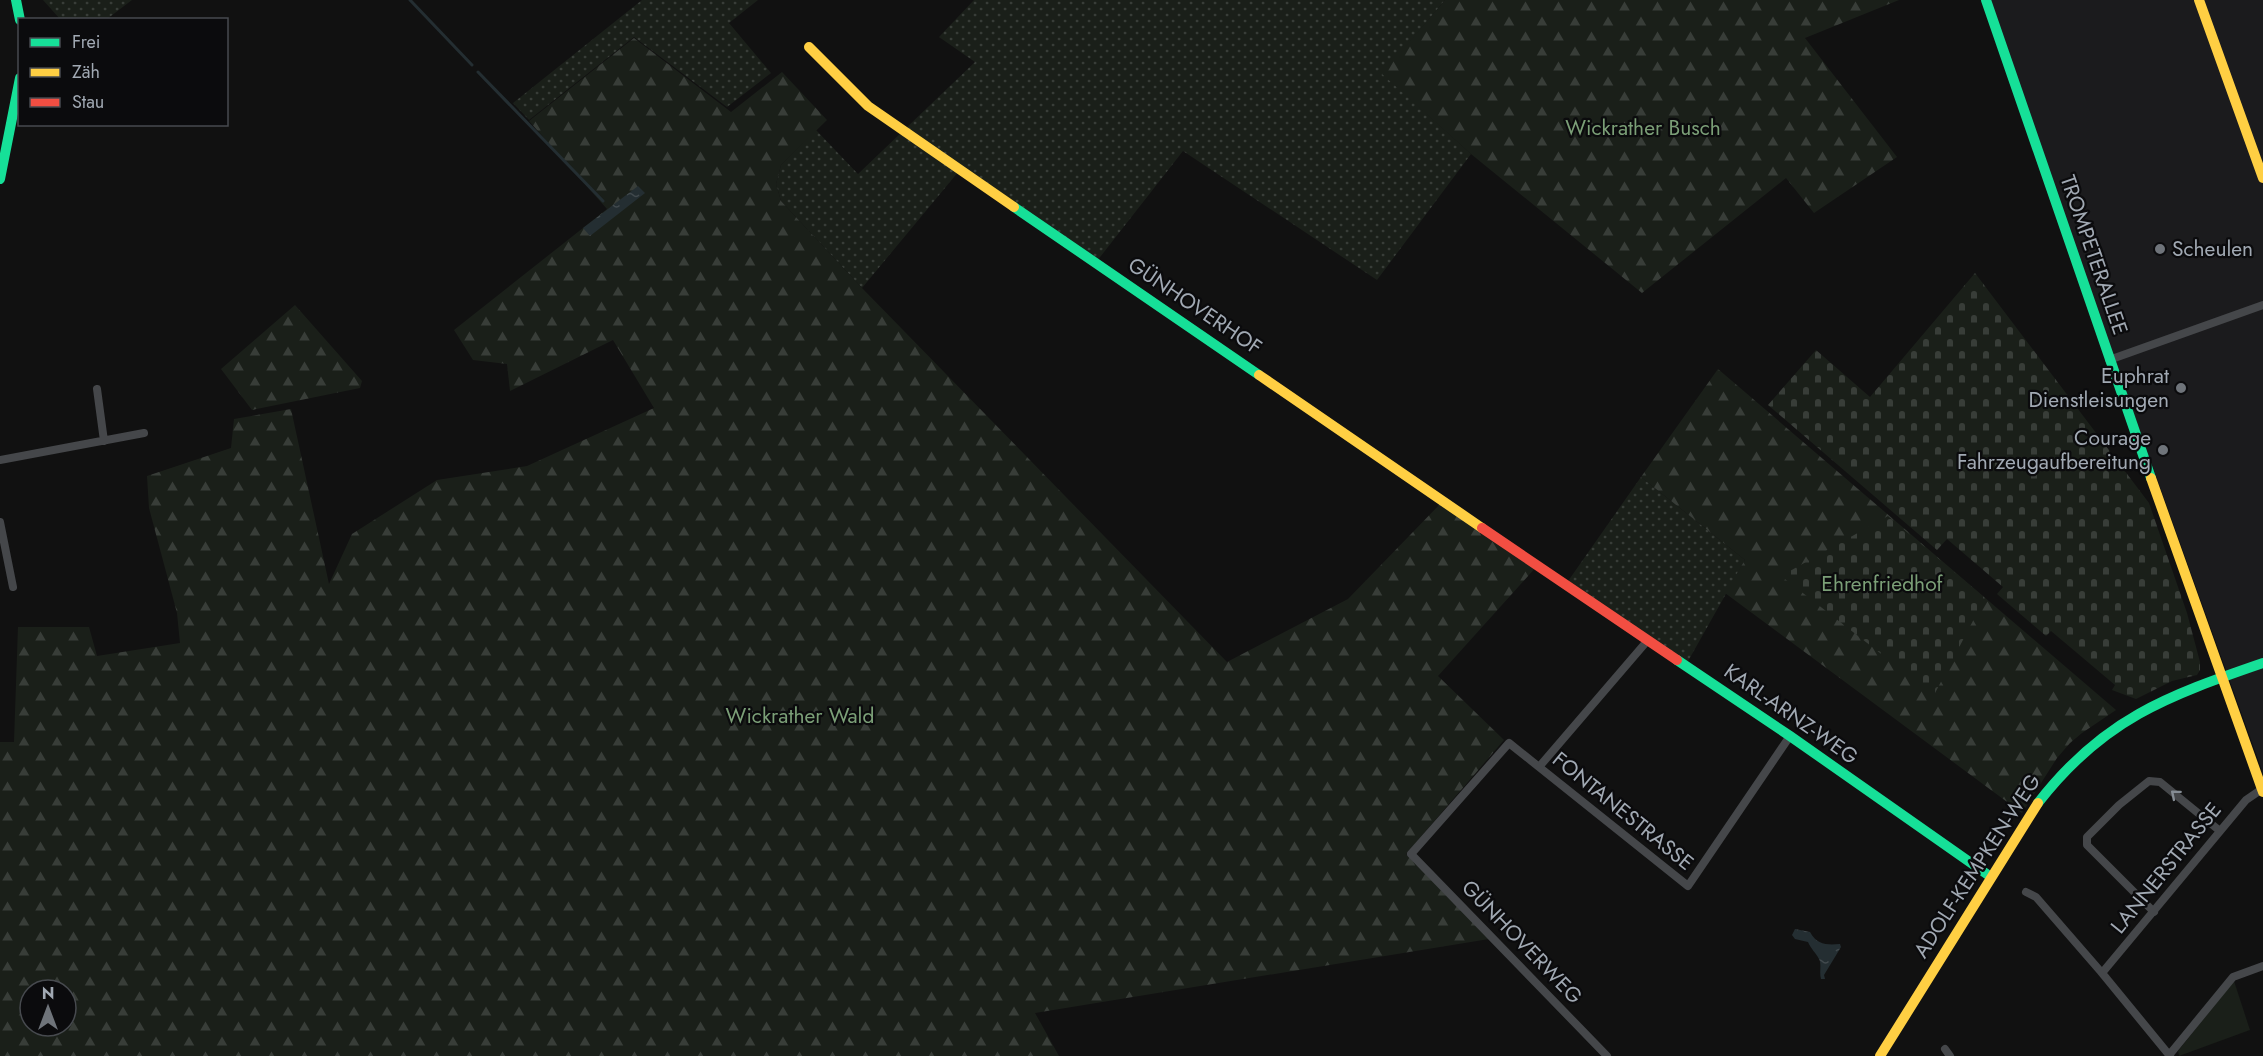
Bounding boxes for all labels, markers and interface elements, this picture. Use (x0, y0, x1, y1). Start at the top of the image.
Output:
legend (18, 18, 228, 126)
text: Frei (72, 29, 101, 55)
text: Zäh (72, 59, 100, 85)
text: Stau (72, 89, 104, 115)
park label: Wickrather Busch (1565, 113, 1721, 143)
street label: TROMPETERALLEE (2053, 171, 2135, 339)
place label: Scheulen (2172, 234, 2253, 264)
marker: Scheulen (2153, 242, 2167, 256)
street label: GÜNHOVERHOF (1122, 250, 1268, 362)
place label: Euphrat Dienstleisungen (2028, 361, 2169, 415)
marker: Euphrat Dienstleisungen (2174, 381, 2188, 395)
place label: Courage Fahrzeugaufbereitung (1957, 423, 2151, 477)
marker: Courage Fahrzeugaufbereitung (2156, 443, 2170, 457)
park label: Ehrenfriedhof (1821, 569, 1944, 599)
street label: KARL-ARNZ-WEG (1718, 656, 1864, 772)
park label: Wickrather Wald (726, 701, 874, 731)
street label: FONTANESTRASSE (1546, 745, 1700, 877)
street label: ADOLF-KEMPKEN-WEG (1906, 768, 2048, 964)
one-way arrow (2171, 790, 2182, 801)
street label: LANNERSTRASSE (2104, 796, 2228, 940)
street label: GÜNHOVERWEG (1455, 873, 1589, 1011)
north arrow (18, 978, 78, 1038)
text: N (42, 982, 54, 1005)

